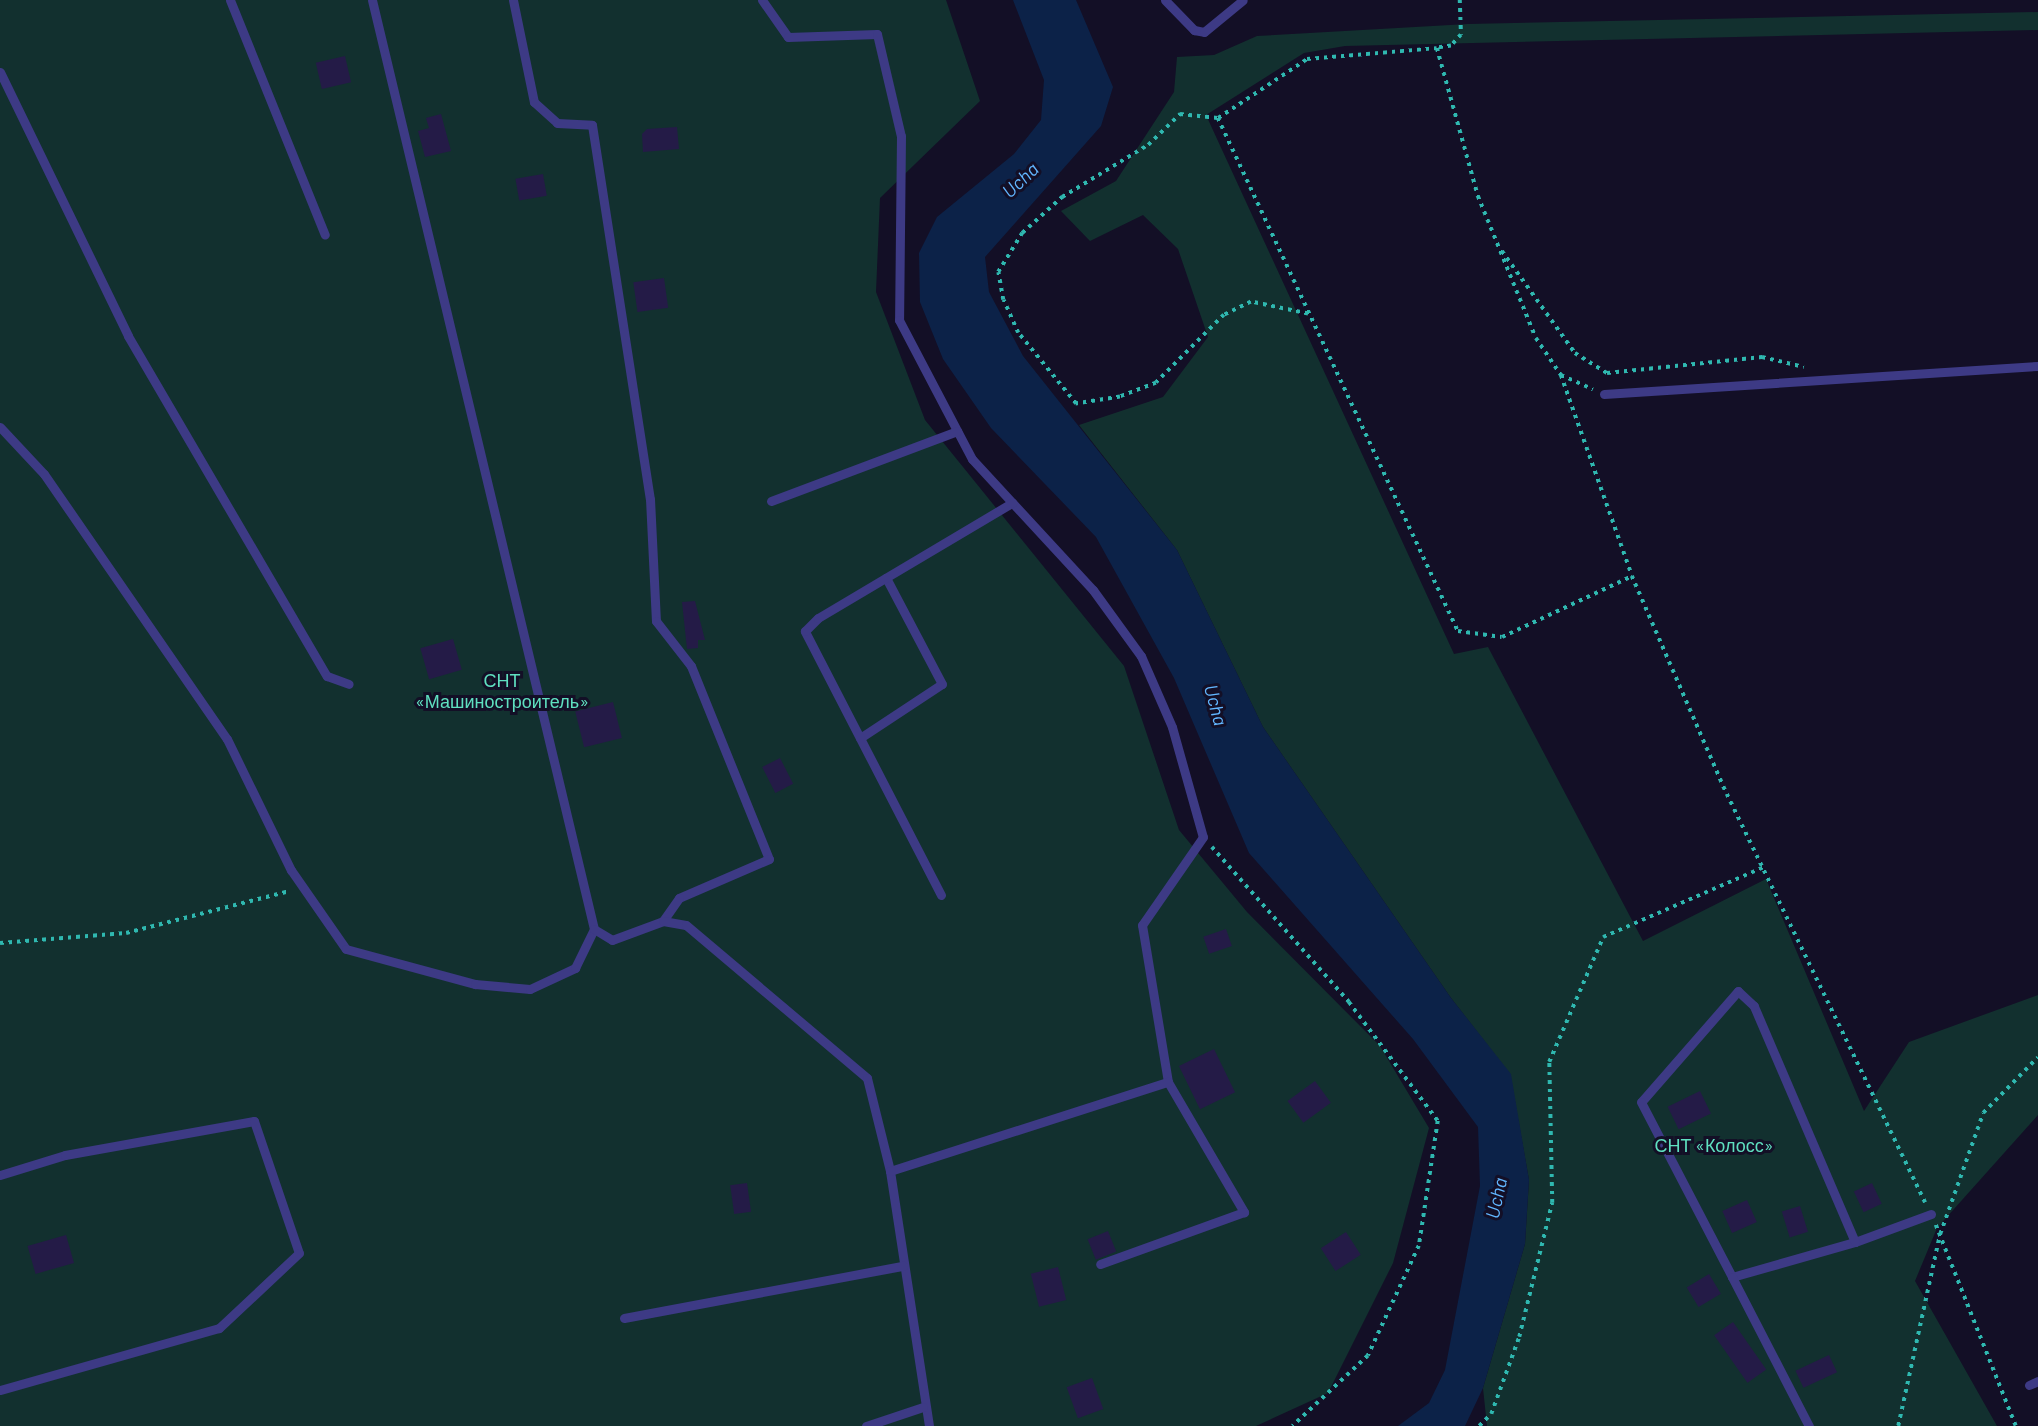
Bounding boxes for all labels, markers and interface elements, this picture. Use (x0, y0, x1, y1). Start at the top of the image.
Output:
water label: Ucha (997, 158, 1043, 202)
park label: СНТ «Машиностроитель» (415, 670, 589, 712)
water label: Ucha (1200, 682, 1232, 728)
park label: СНТ «Колосс» (1655, 1134, 1773, 1156)
water label: Ucha (1481, 1175, 1511, 1221)

